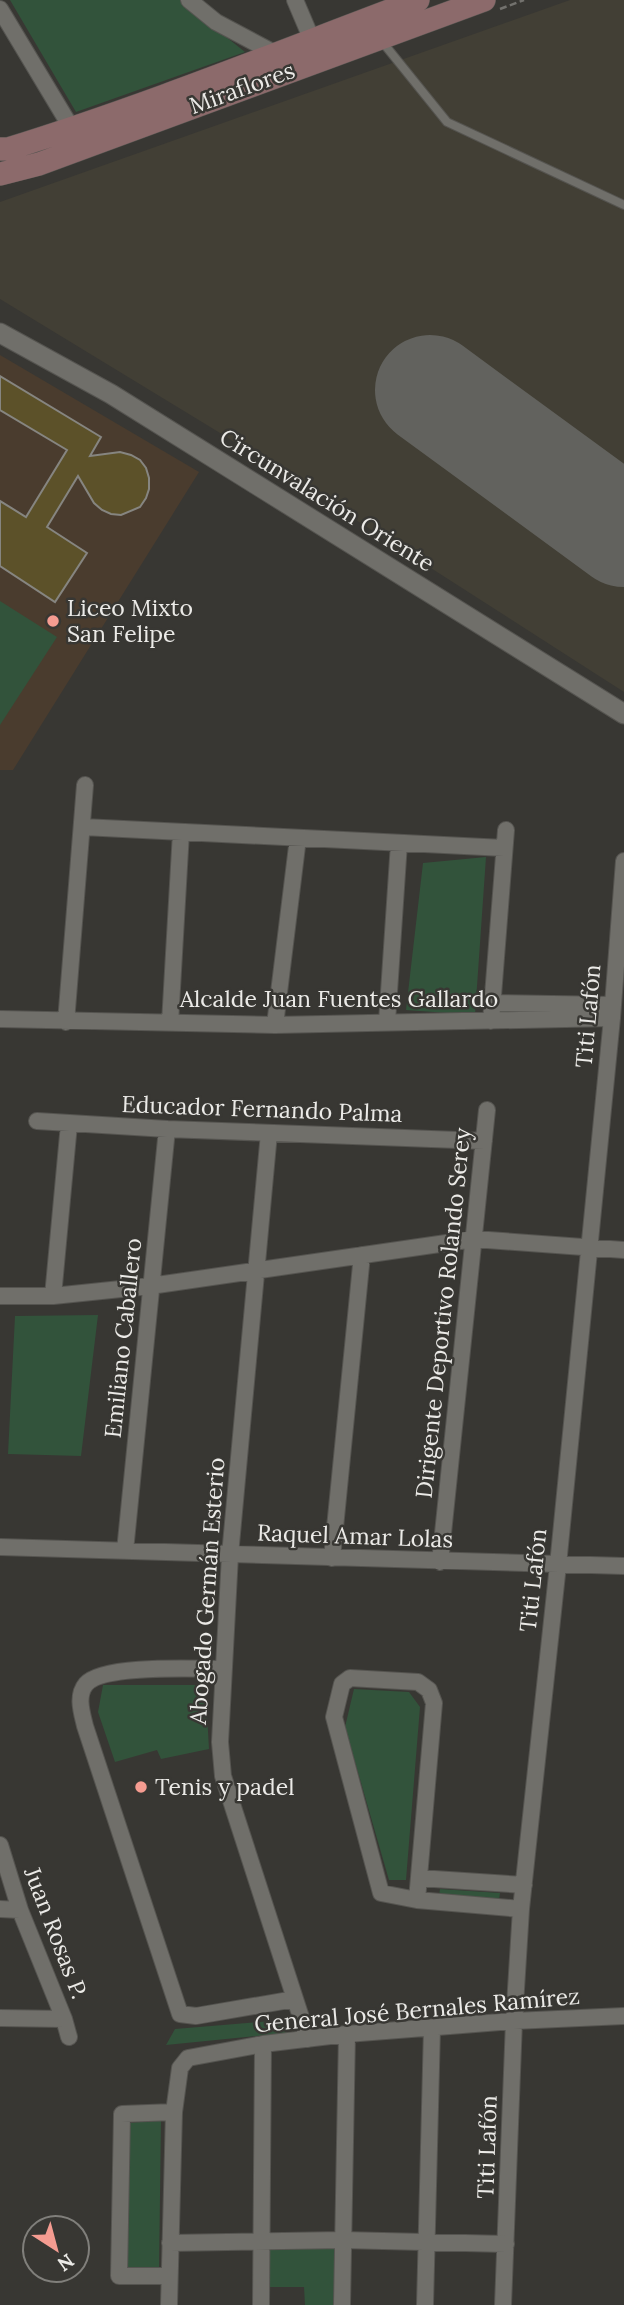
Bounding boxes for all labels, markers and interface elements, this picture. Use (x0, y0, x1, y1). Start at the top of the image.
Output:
street label: Miraflores (185, 55, 299, 120)
street label: Circunvalación Oriente (215, 422, 440, 578)
place label: Liceo Mixto San Felipe (67, 593, 193, 648)
marker: Liceo Mixto San Felipe (45, 613, 61, 629)
street label: Titi Lafón (569, 963, 606, 1069)
street label: Alcalde Juan Fuentes Gallardo (179, 984, 498, 1013)
street label: Educador Fernando Palma (121, 1089, 403, 1128)
street label: Dirigente Deportivo Rolando Serey (409, 1125, 476, 1500)
street label: Emiliano Caballero (98, 1237, 147, 1439)
street label: Abogado Germán Esterio (183, 1456, 230, 1726)
street label: Raquel Amar Lolas (256, 1518, 454, 1553)
street label: Titi Lafón (513, 1527, 552, 1633)
place label: Tenis y padel (155, 1772, 294, 1801)
marker: Tenis y padel (133, 1779, 149, 1795)
street label: Juan Rosas P. (18, 1862, 95, 2003)
street label: General José Bernales Ramírez (253, 1981, 581, 2038)
street label: Titi Lafón (470, 2095, 503, 2199)
north arrow (21, 2214, 91, 2284)
text: N (53, 2249, 79, 2277)

